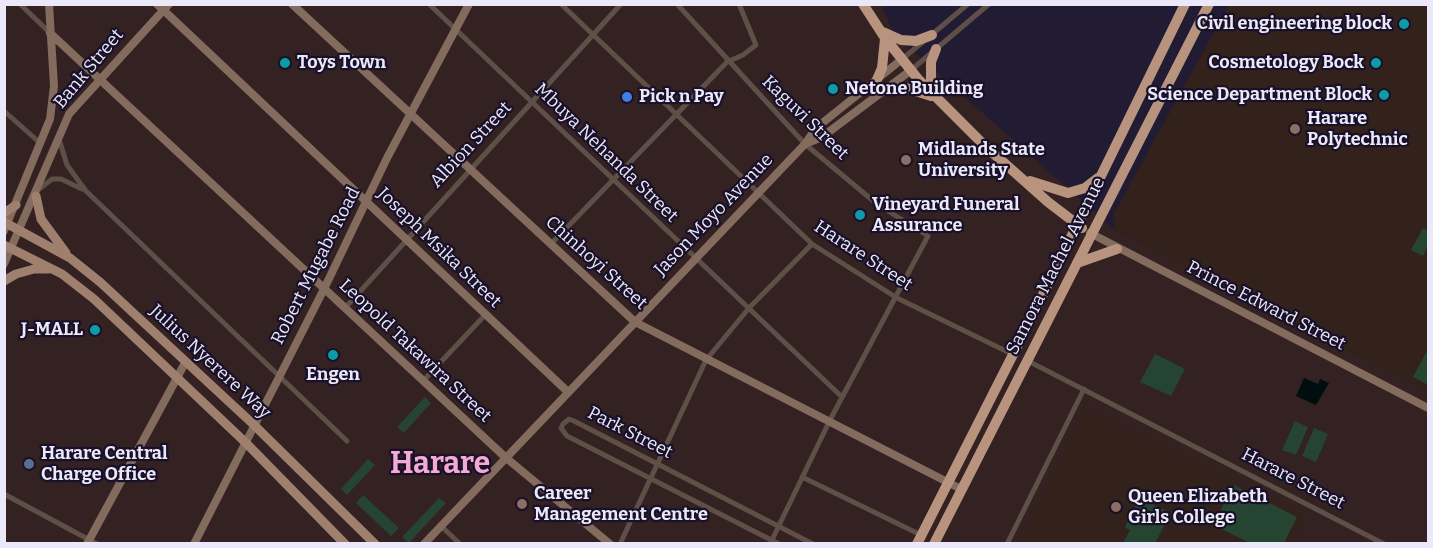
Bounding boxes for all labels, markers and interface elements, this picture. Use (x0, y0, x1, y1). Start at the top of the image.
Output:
place label: Civil engineering block (1197, 13, 1392, 35)
marker: Civil engineering block (1397, 17, 1411, 31)
street label: Bank Street (50, 25, 128, 113)
place label: Toys Town (297, 52, 386, 74)
place label: Cosmetology Bock (1208, 52, 1364, 74)
marker: Toys Town (278, 56, 292, 70)
marker: Cosmetology Bock (1369, 56, 1383, 70)
street label: Kaguvi Street (757, 71, 853, 165)
place label: Netone Building (845, 78, 983, 100)
street label: Mbuya Nehanda Street (530, 79, 682, 227)
marker: Netone Building (826, 82, 840, 96)
place label: Science Department Block (1147, 84, 1372, 106)
place label: Pick n Pay (639, 86, 724, 108)
marker: Science Department Block (1377, 88, 1391, 102)
marker: Pick n Pay (620, 90, 634, 104)
street label: Albion Street (426, 98, 516, 192)
place label: Harare Polytechnic (1307, 108, 1408, 150)
marker: Harare Polytechnic (1288, 122, 1302, 136)
place label: Midlands State University (918, 139, 1045, 182)
street label: Jason Moyo Avenue (650, 149, 778, 281)
marker: Midlands State University (899, 153, 913, 167)
street label: Samora Machel Avenue (1002, 174, 1110, 358)
street label: Joseph Msika Street (373, 183, 505, 313)
street label: Robert Mugabe Road (267, 184, 365, 348)
place label: Vineyard Funeral Assurance (872, 194, 1019, 236)
marker: Vineyard Funeral Assurance (853, 208, 867, 222)
street label: Chinhoyi Street (541, 212, 651, 314)
street label: Harare Street (810, 216, 916, 296)
street label: Prince Edward Street (1183, 257, 1349, 355)
street label: Leopold Takawira Street (334, 275, 496, 427)
street label: Julius Nyerere Way (145, 300, 275, 424)
place label: J-MALL (21, 319, 83, 341)
marker: J-MALL (88, 323, 102, 337)
marker: Engen (326, 348, 340, 362)
place label: Engen (306, 364, 360, 386)
street label: Park Street (584, 402, 676, 464)
place label: Harare Central Charge Office (41, 443, 168, 486)
street label: Harare Street (1238, 444, 1348, 514)
district label: Harare (390, 447, 490, 483)
marker: Harare Central Charge Office (22, 457, 36, 471)
place label: Career Management Centre (534, 483, 708, 526)
place label: Queen Elizabeth Girls College (1128, 486, 1267, 528)
marker: Career Management Centre (515, 497, 529, 511)
marker: Queen Elizabeth Girls College (1109, 500, 1123, 514)

